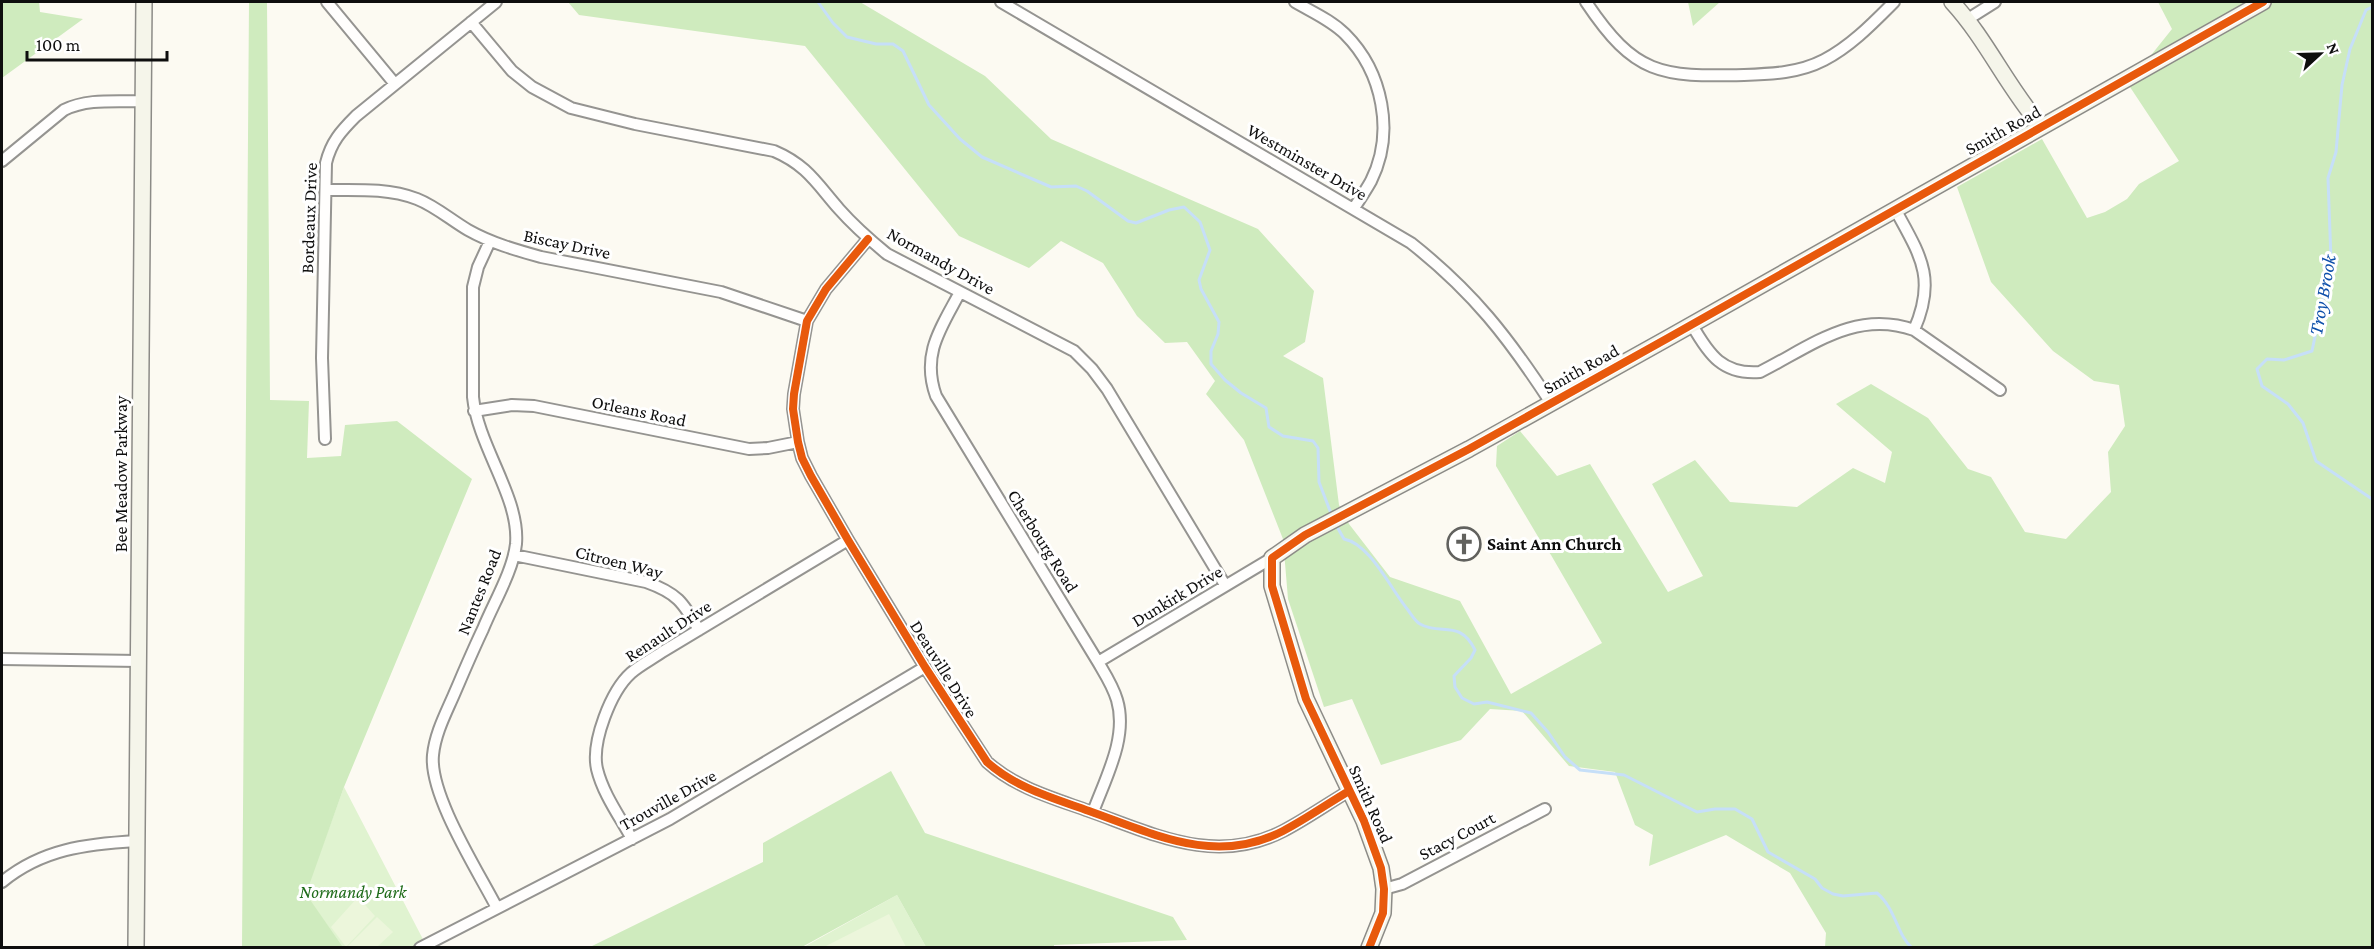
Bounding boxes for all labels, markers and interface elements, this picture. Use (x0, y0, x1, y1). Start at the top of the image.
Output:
scale bar (27, 24, 166, 62)
north arrow (2290, 24, 2350, 84)
text: 100 m (36, 35, 81, 55)
text: N (2324, 40, 2343, 57)
street label: Smith Road (1962, 101, 2045, 159)
street label: Westminster Drive (1243, 120, 1371, 205)
street label: Bordeaux Drive (297, 162, 321, 274)
street label: Normandy Drive (884, 223, 998, 299)
street label: Biscay Drive (522, 225, 612, 263)
water label: Troy Brook (2304, 252, 2341, 337)
street label: Smith Road (1540, 340, 1623, 398)
street label: Orleans Road (590, 391, 688, 431)
street label: Bee Meadow Parkway (111, 395, 131, 552)
street label: Cherbourg Road (1004, 486, 1083, 596)
church icon: Saint Ann Church (1446, 526, 1482, 562)
place label: Saint Ann Church (1487, 534, 1622, 554)
street label: Citroen Way (573, 541, 665, 583)
street label: Nantes Road (453, 546, 505, 638)
street label: Dunkirk Drive (1128, 561, 1226, 631)
street label: Renault Drive (621, 596, 715, 666)
street label: Deauville Drive (906, 617, 982, 721)
street label: Smith Road (1345, 762, 1397, 847)
street label: Trouville Drive (616, 765, 720, 835)
street label: Stacy Court (1416, 807, 1499, 864)
park label: Normandy Park (300, 882, 408, 902)

